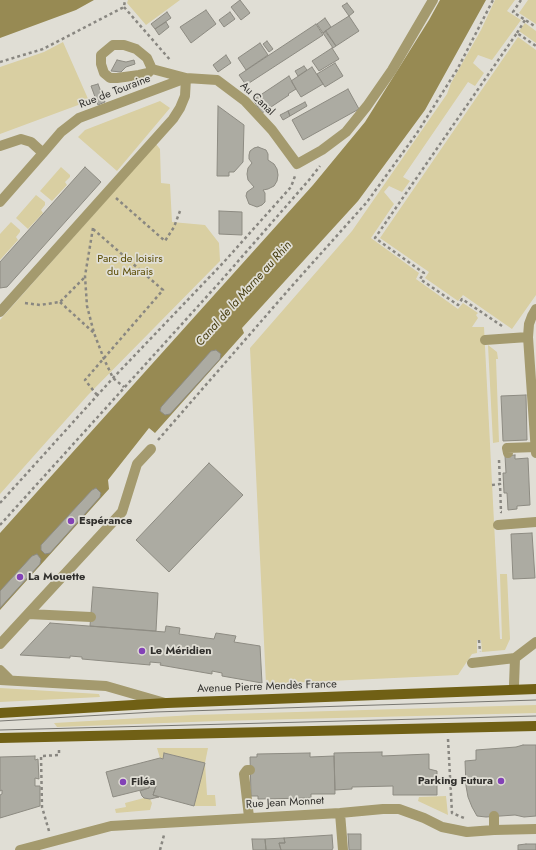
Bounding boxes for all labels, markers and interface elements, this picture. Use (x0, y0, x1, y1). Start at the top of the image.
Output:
street label: Rue de Touraine (77, 72, 153, 112)
street label: Au Canal (237, 79, 277, 119)
water label: Canal de la Marne au Rhin (193, 238, 295, 350)
park label: Parc de loisirs du Marais (97, 252, 163, 278)
place label: Espérance (79, 514, 132, 528)
marker: Espérance (66, 516, 76, 526)
place label: La Mouette (28, 570, 85, 584)
marker: La Mouette (15, 572, 25, 582)
place label: Le Méridien (150, 644, 212, 658)
marker: Le Méridien (137, 646, 147, 656)
street label: Avenue Pierre Mendès France (197, 678, 337, 696)
place label: Parking Futura (418, 774, 493, 788)
place label: Filéa (131, 775, 155, 789)
marker: Parking Futura (496, 776, 506, 786)
marker: Filéa (118, 777, 128, 787)
street label: Rue Jean Monnet (246, 794, 324, 812)

